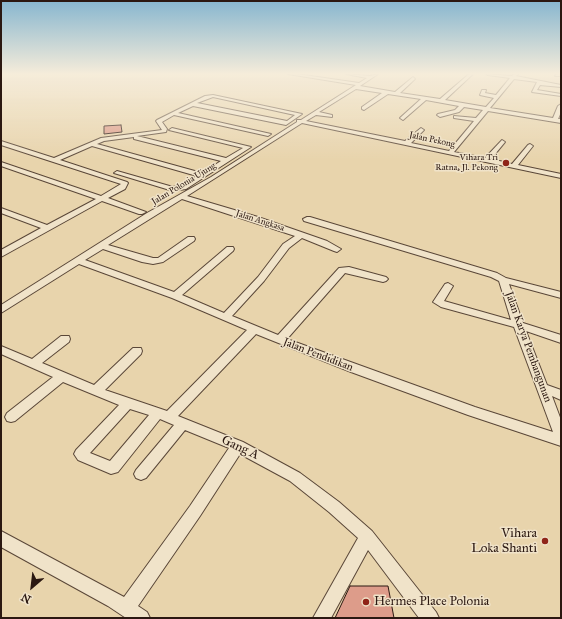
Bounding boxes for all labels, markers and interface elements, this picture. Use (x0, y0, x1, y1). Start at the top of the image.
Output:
street label: Jalan Pekong (408, 130, 456, 150)
place label: Vihara Tri Ratna, Jl. Pekong (435, 153, 498, 174)
marker: Vihara Tri Ratna, Jl. Pekong (501, 158, 511, 168)
street label: Jalan Polonia Ujung (150, 161, 218, 207)
street label: Jalan Angkasa (234, 208, 286, 234)
street label: Jalan Karya Pembangunan (502, 290, 554, 404)
street label: Jalan Pendidikan (281, 336, 355, 374)
street label: Gang A (219, 433, 261, 463)
place label: Vihara Loka Shanti (471, 526, 537, 557)
marker: Vihara Loka Shanti (540, 536, 550, 546)
north arrow (12, 567, 52, 607)
text: N (19, 590, 33, 606)
place label: Hermes Place Polonia (374, 594, 489, 610)
marker: Hermes Place Polonia (361, 597, 371, 607)

